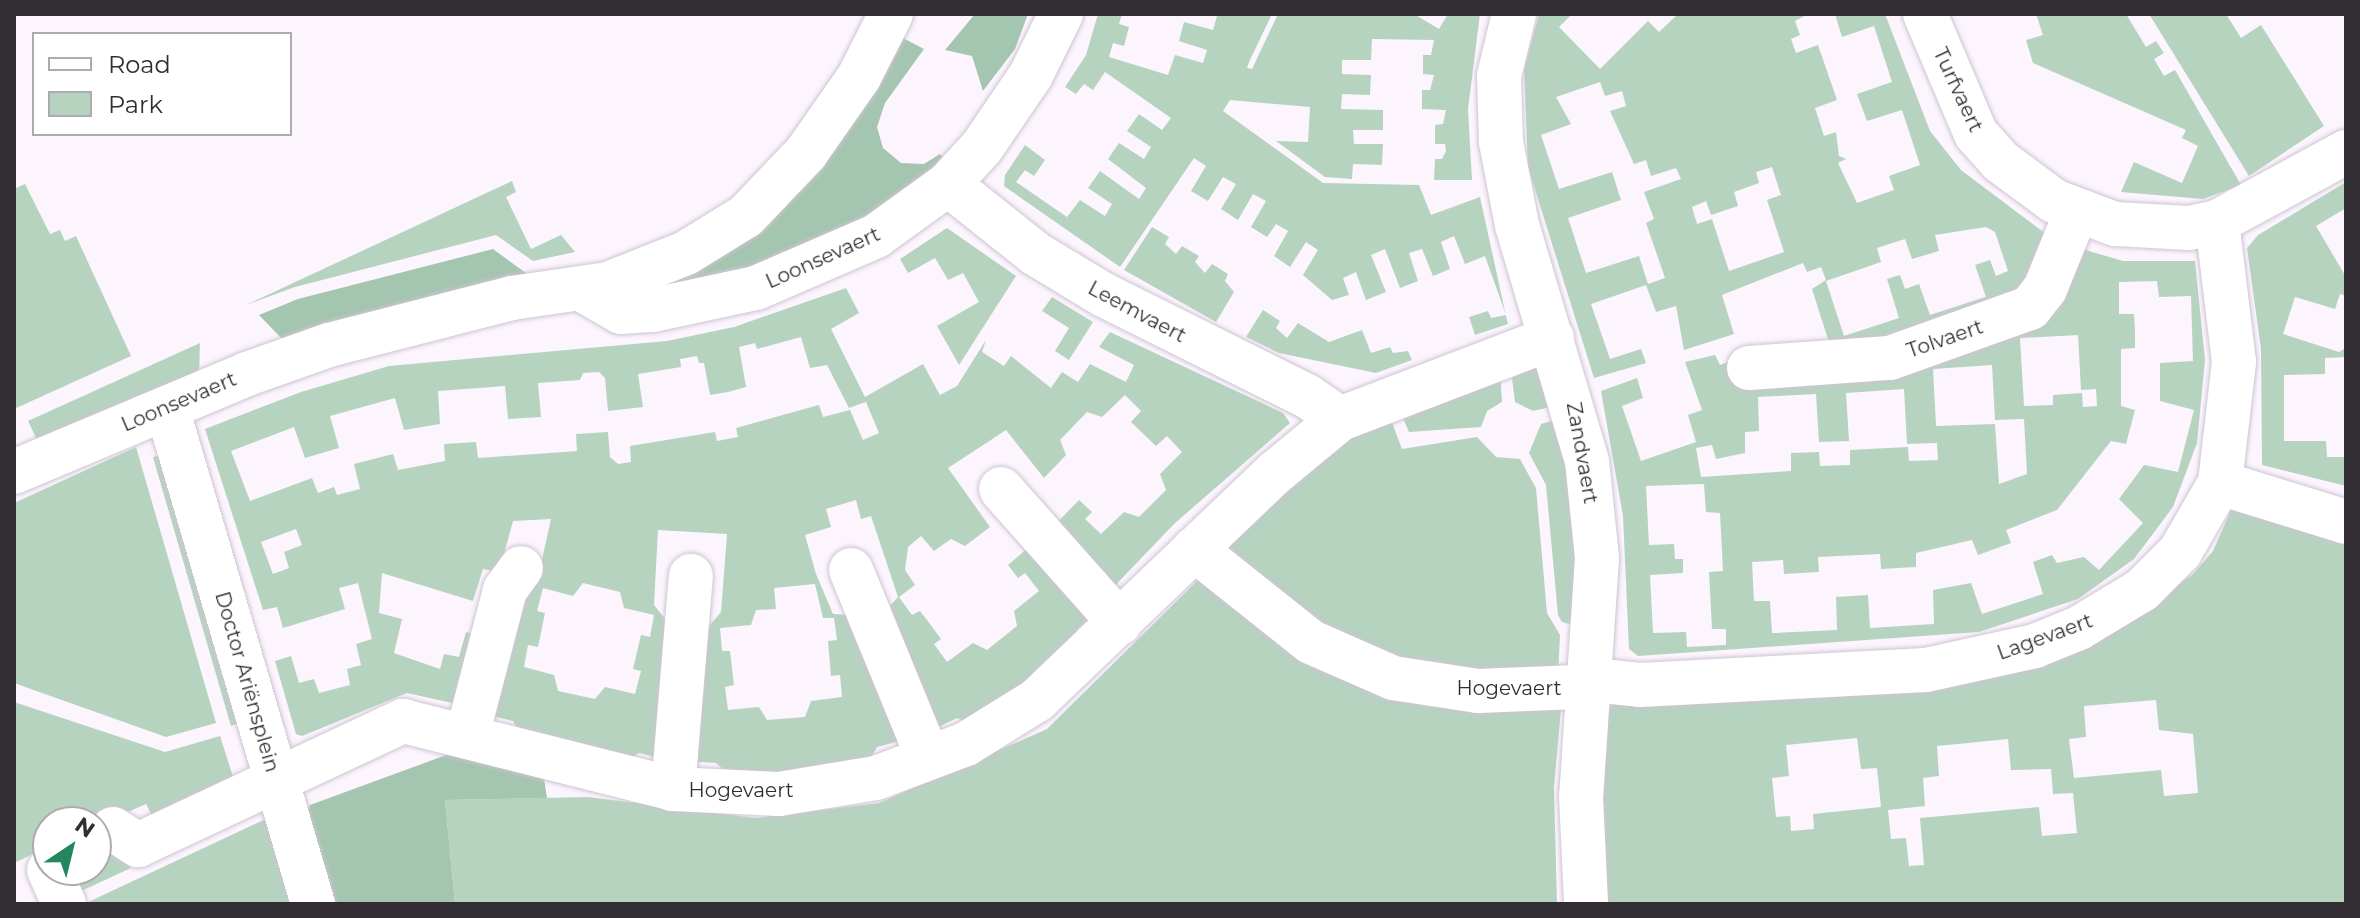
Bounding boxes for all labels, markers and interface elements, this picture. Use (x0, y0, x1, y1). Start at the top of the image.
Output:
legend (32, 32, 292, 136)
street label: Turfvaert (1928, 44, 1988, 136)
text: Road (108, 50, 171, 79)
text: Park (108, 90, 163, 119)
street label: Loonsevaert (762, 222, 884, 294)
street label: Leemvaert (1084, 276, 1190, 348)
street label: Tolvaert (1904, 315, 1986, 363)
street label: Loonsevaert (118, 367, 240, 437)
street label: Zandvaert (1561, 400, 1603, 506)
street label: Doctor Ariënsplein (210, 589, 284, 775)
street label: Lagevaert (1994, 609, 2096, 665)
street label: Hogevaert (1456, 676, 1562, 700)
street label: Hogevaert (688, 778, 794, 802)
north arrow (32, 806, 112, 886)
text: N (70, 811, 100, 844)

